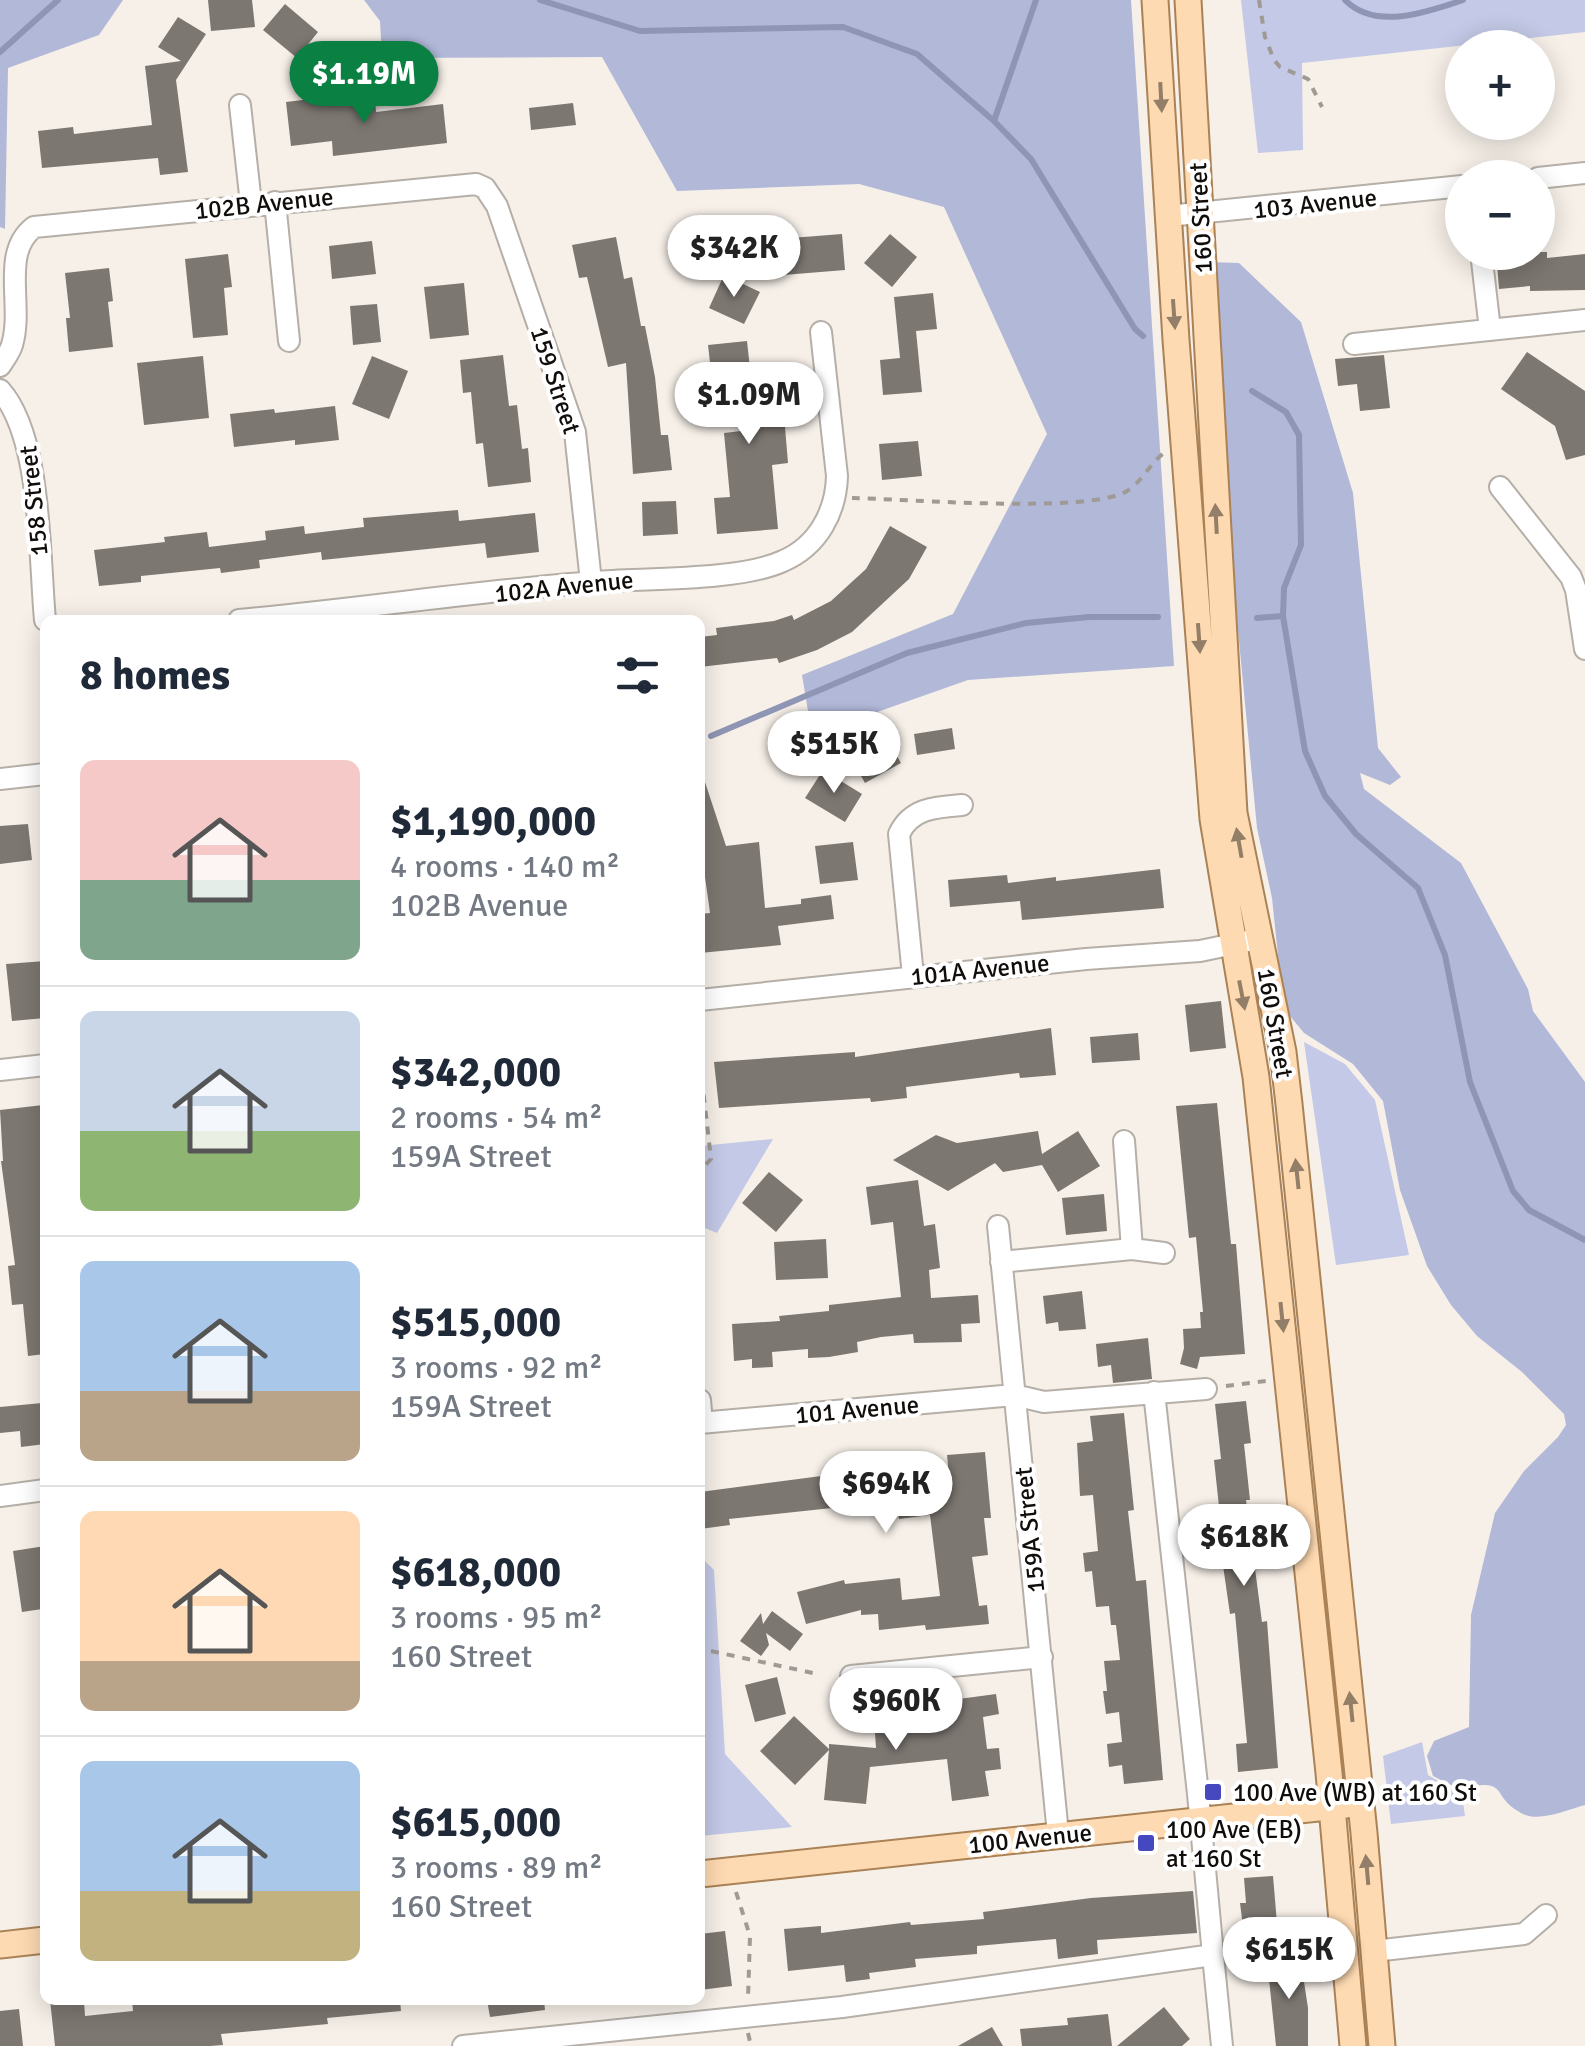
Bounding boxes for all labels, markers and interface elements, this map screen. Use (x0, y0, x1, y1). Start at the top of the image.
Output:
map controls (1445, 30, 1555, 270)
button: + (1445, 30, 1555, 140)
pin: $1.19M (283, 41, 445, 126)
text: $1.19M (312, 54, 416, 93)
one-way arrow (1153, 82, 1169, 114)
button: − (1445, 160, 1555, 270)
street label: 160 Street (1182, 161, 1219, 274)
street label: 102B Avenue (193, 181, 335, 226)
street label: 103 Avenue (1252, 182, 1378, 225)
pin: $342K (664, 215, 804, 300)
text: $342K (690, 228, 778, 267)
one-way arrow (1166, 298, 1182, 330)
street label: 159 Street (524, 323, 588, 438)
pin: $1.09M (668, 362, 830, 447)
text: $1.09M (697, 375, 801, 414)
street label: 158 Street (12, 444, 55, 558)
one-way arrow (1208, 503, 1224, 535)
street label: 102A Avenue (493, 564, 635, 609)
one-way arrow (1191, 622, 1207, 654)
icon: filters (610, 648, 665, 703)
text: 8 homes (80, 650, 230, 701)
pin: $515K (764, 711, 904, 796)
text: $515K (790, 724, 878, 763)
text: $1,190,000 (390, 796, 596, 847)
icon: home (160, 800, 280, 920)
one-way arrow (1231, 827, 1246, 858)
text: 4 rooms · 140 m² (390, 847, 620, 886)
text: 102B Avenue (390, 886, 568, 925)
street label: 101A Avenue (909, 947, 1051, 992)
street label: 160 Street (1251, 966, 1300, 1081)
one-way arrow (1235, 980, 1251, 1011)
text: $342,000 (390, 1047, 561, 1098)
icon: home (160, 1051, 280, 1171)
text: 2 rooms · 54 m² (390, 1098, 603, 1137)
text: 159A Street (390, 1137, 552, 1176)
one-way arrow (1288, 1158, 1304, 1190)
text: $515,000 (390, 1297, 561, 1348)
icon: home (160, 1301, 280, 1421)
one-way arrow (1274, 1302, 1290, 1334)
text: 3 rooms · 92 m² (390, 1348, 603, 1387)
text: 159A Street (390, 1387, 552, 1426)
street label: 101 Avenue (794, 1389, 920, 1430)
pin: $694K (816, 1451, 956, 1536)
text: $694K (842, 1464, 930, 1503)
street label: 159A Street (1007, 1465, 1052, 1594)
pin: $618K (1174, 1504, 1314, 1589)
text: $618K (1200, 1517, 1288, 1556)
text: $618,000 (390, 1547, 561, 1598)
icon: home (160, 1551, 280, 1671)
text: 3 rooms · 95 m² (390, 1598, 603, 1637)
text: 160 Street (390, 1637, 532, 1676)
pin: $960K (826, 1668, 966, 1753)
text: $960K (852, 1681, 940, 1720)
one-way arrow (1342, 1690, 1358, 1722)
place label: 100 Ave (WB) at 160 St (1233, 1777, 1477, 1808)
marker: 100 Ave (WB) at 160 St (1202, 1781, 1224, 1803)
text: $615,000 (390, 1797, 561, 1848)
icon: home (160, 1801, 280, 1921)
place label: 100 Ave (EB) at 160 St (1166, 1814, 1302, 1874)
street label: 100 Avenue (967, 1817, 1093, 1860)
marker: 100 Ave (EB) at 160 St (1135, 1832, 1157, 1854)
text: 3 rooms · 89 m² (390, 1848, 603, 1887)
one-way arrow (1359, 1854, 1375, 1886)
text: 160 Street (390, 1887, 532, 1926)
pin: $615K (1219, 1917, 1359, 2002)
text: $615K (1245, 1930, 1333, 1969)

